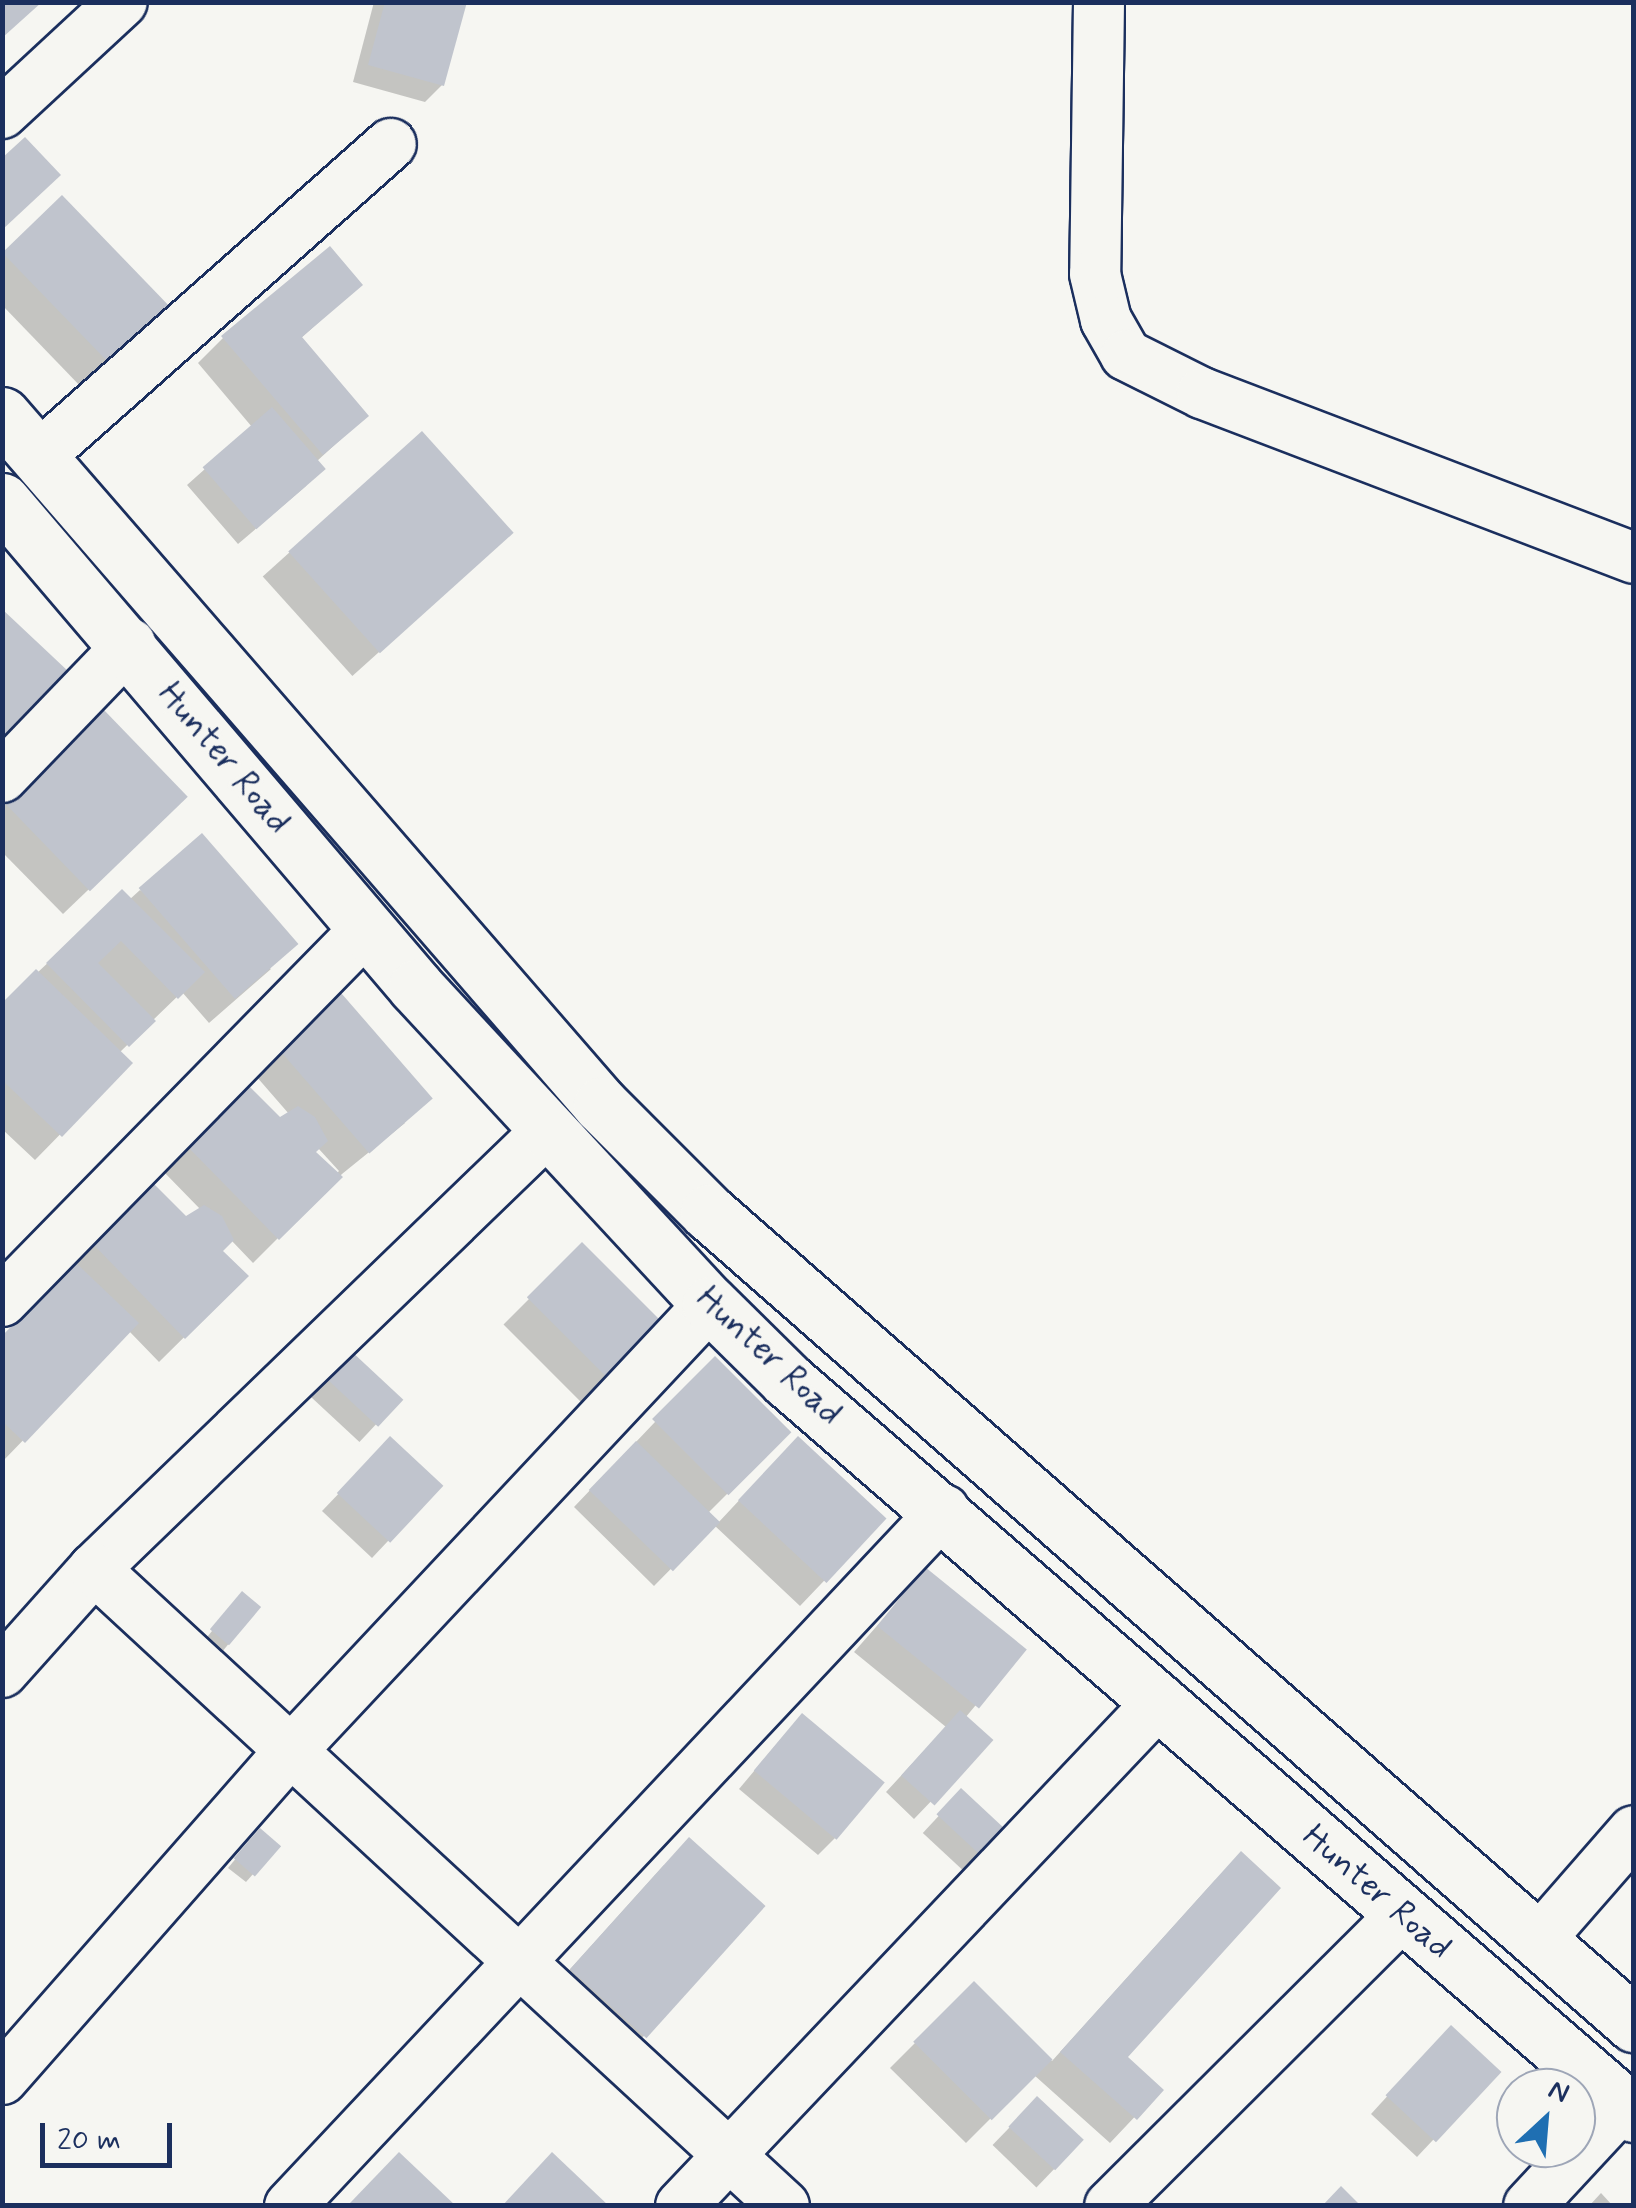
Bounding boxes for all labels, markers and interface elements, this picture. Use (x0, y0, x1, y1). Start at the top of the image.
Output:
street label: Hunter Road (148, 674, 300, 842)
street label: Hunter Road (687, 1277, 851, 1435)
street label: Hunter Road (1293, 1815, 1461, 1969)
north arrow (1496, 2068, 1596, 2168)
text: N (1542, 2072, 1575, 2113)
scale bar (45, 2103, 178, 2165)
text: 20 m (57, 2121, 121, 2160)

